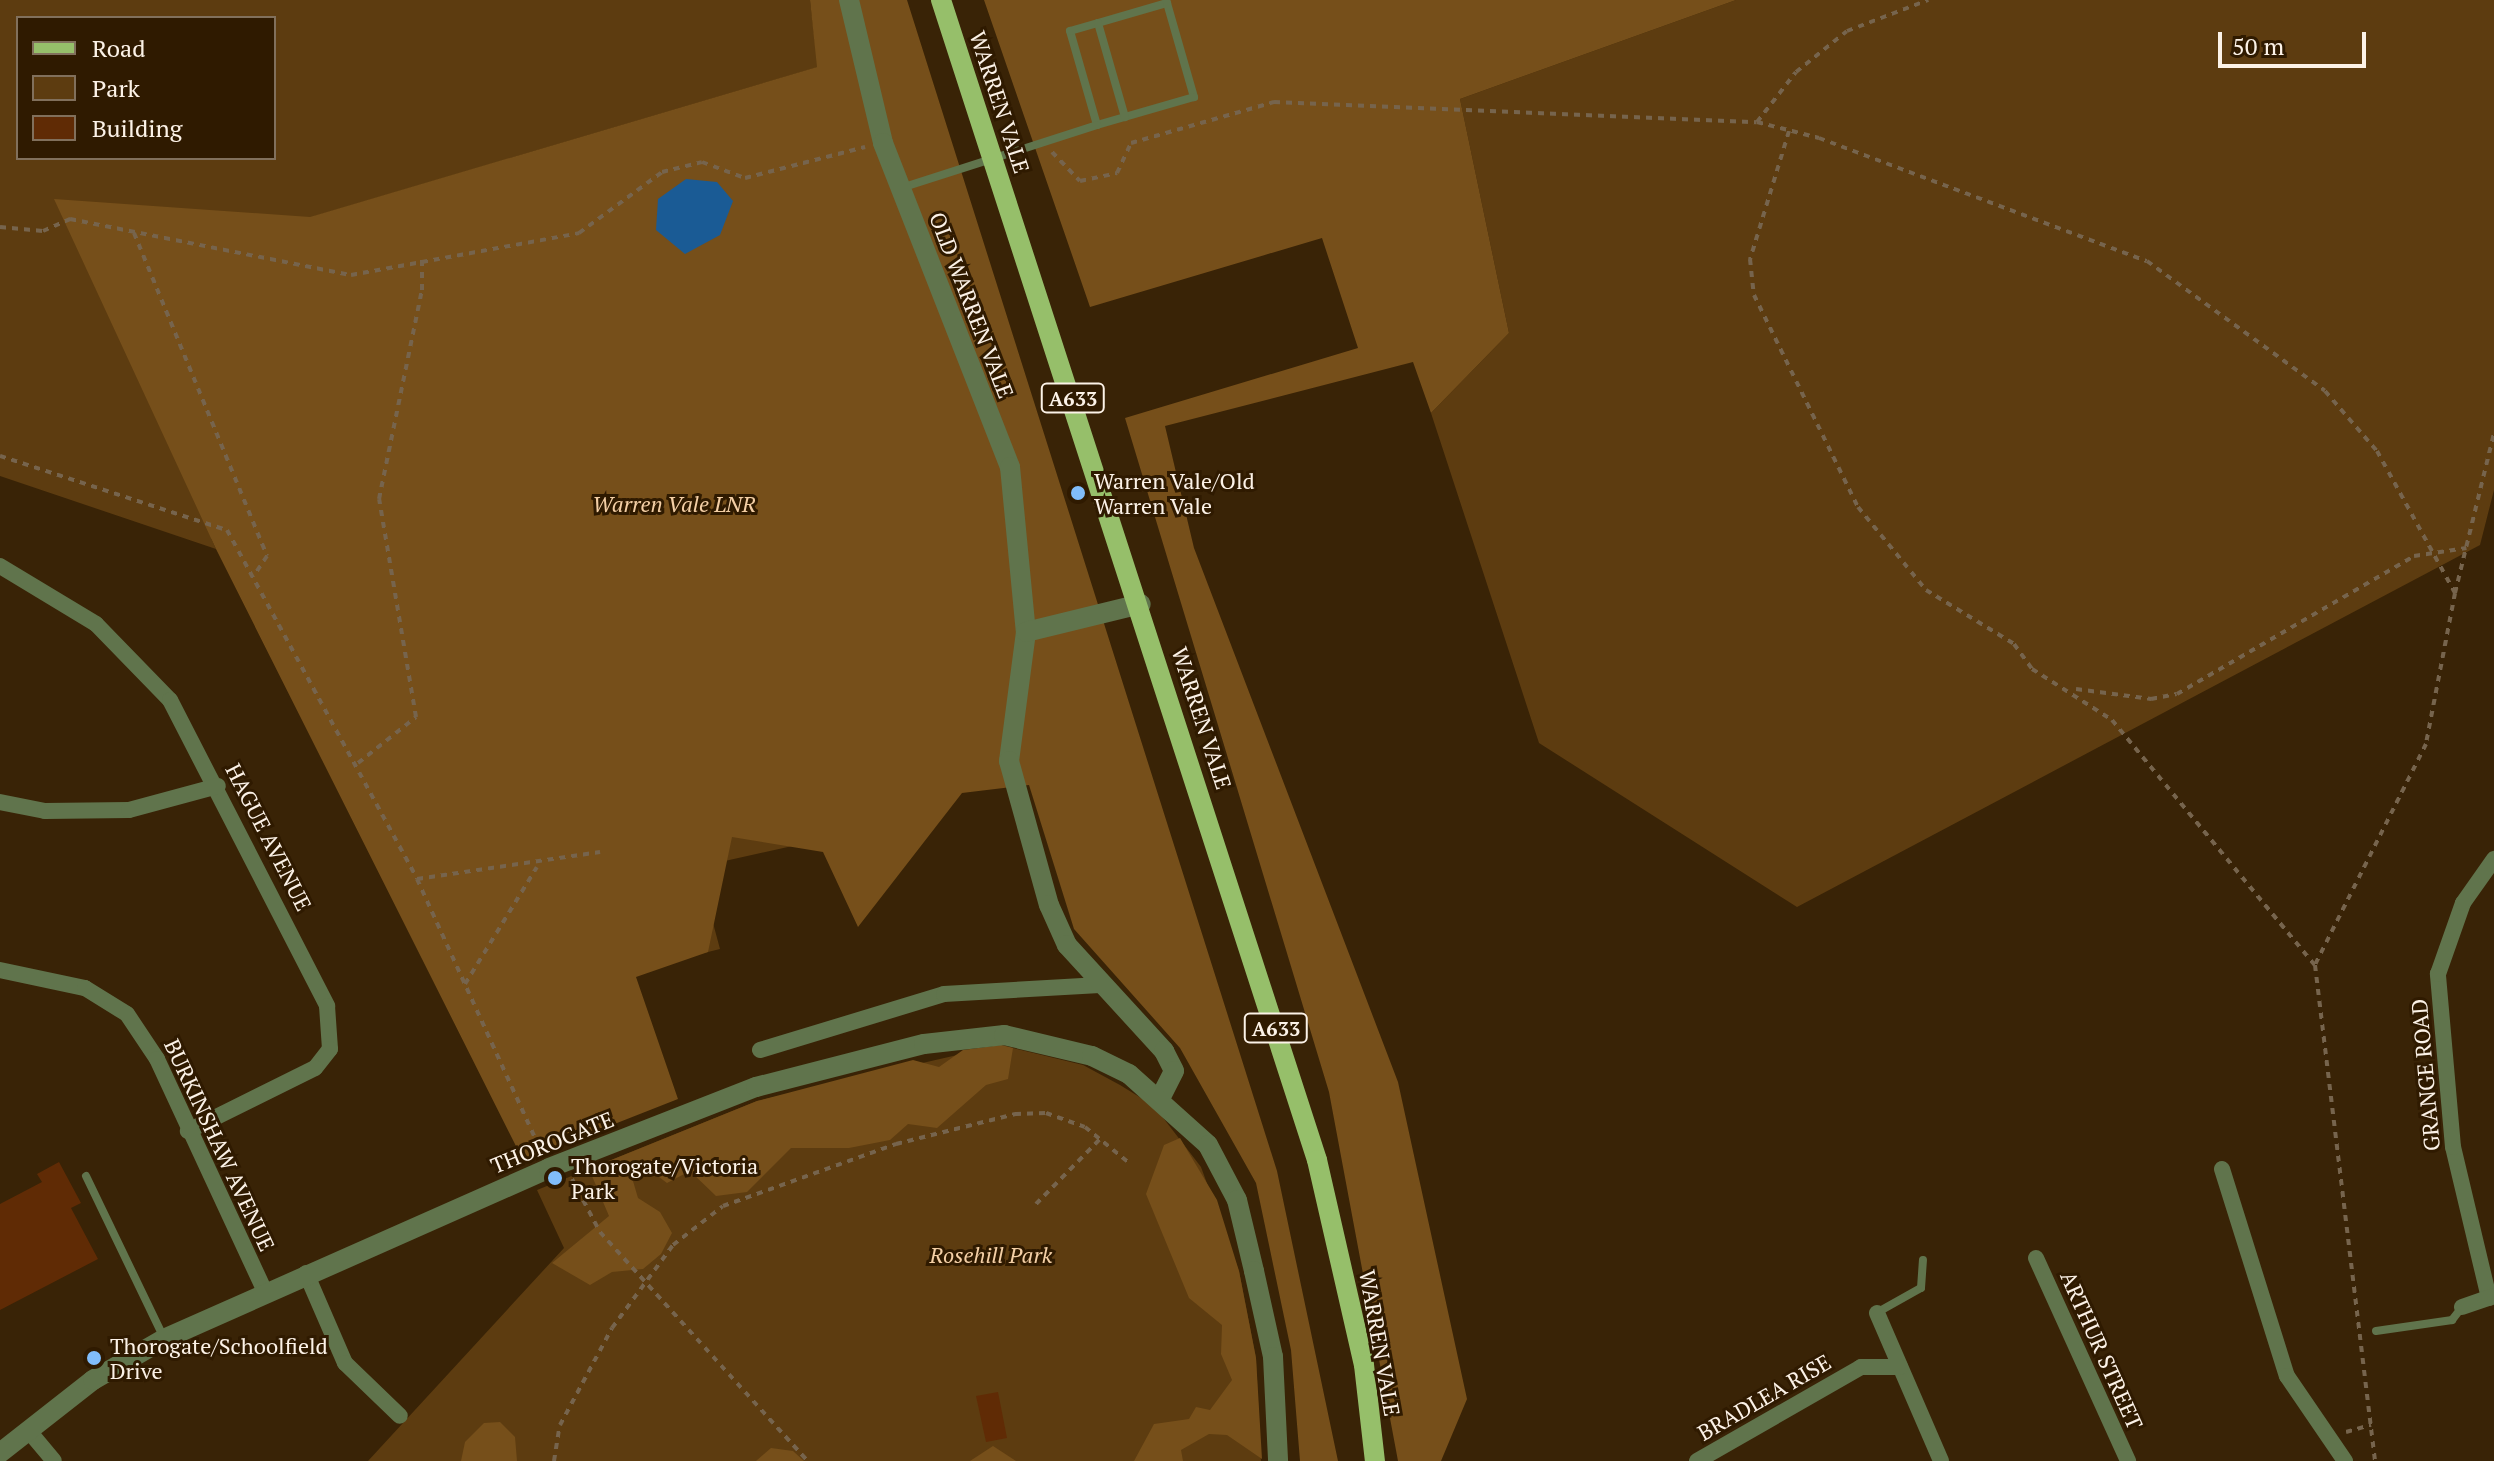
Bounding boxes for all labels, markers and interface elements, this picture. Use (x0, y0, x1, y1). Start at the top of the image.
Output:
legend (16, 16, 276, 160)
scale bar (2222, 16, 2370, 66)
street label: WARREN VALE (964, 27, 1036, 177)
text: 50 m (2232, 30, 2284, 62)
text: Road (92, 32, 146, 64)
text: Park (92, 72, 140, 104)
text: Building (92, 112, 182, 144)
street label: OLD WARREN VALE (924, 208, 1020, 402)
road number: A633 (1039, 382, 1107, 414)
place label: Warren Vale/Old Warren Vale (1094, 467, 1255, 518)
marker: Warren Vale/Old Warren Vale (1069, 484, 1087, 502)
park label: Warren Vale LNR (592, 491, 756, 517)
street label: WARREN VALE (1166, 643, 1238, 793)
street label: HAGUE AVENUE (220, 759, 318, 915)
street label: GRANGE ROAD (2405, 998, 2445, 1152)
road number: A633 (1242, 1012, 1310, 1044)
street label: BURKINSHAW AVENUE (159, 1035, 281, 1255)
street label: THOROGATE (487, 1105, 617, 1179)
place label: Thorogate/Victoria Park (571, 1152, 758, 1204)
marker: Thorogate/Victoria Park (546, 1169, 564, 1187)
park label: Rosehill Park (930, 1242, 1052, 1268)
street label: ARTHUR STREET (2055, 1267, 2149, 1433)
street label: WARREN VALE (1354, 1268, 1406, 1418)
place label: Thorogate/Schoolfield Drive (110, 1332, 328, 1384)
street label: BRADLEA RISE (1693, 1348, 1835, 1446)
marker: Thorogate/Schoolfield Drive (85, 1349, 103, 1367)

